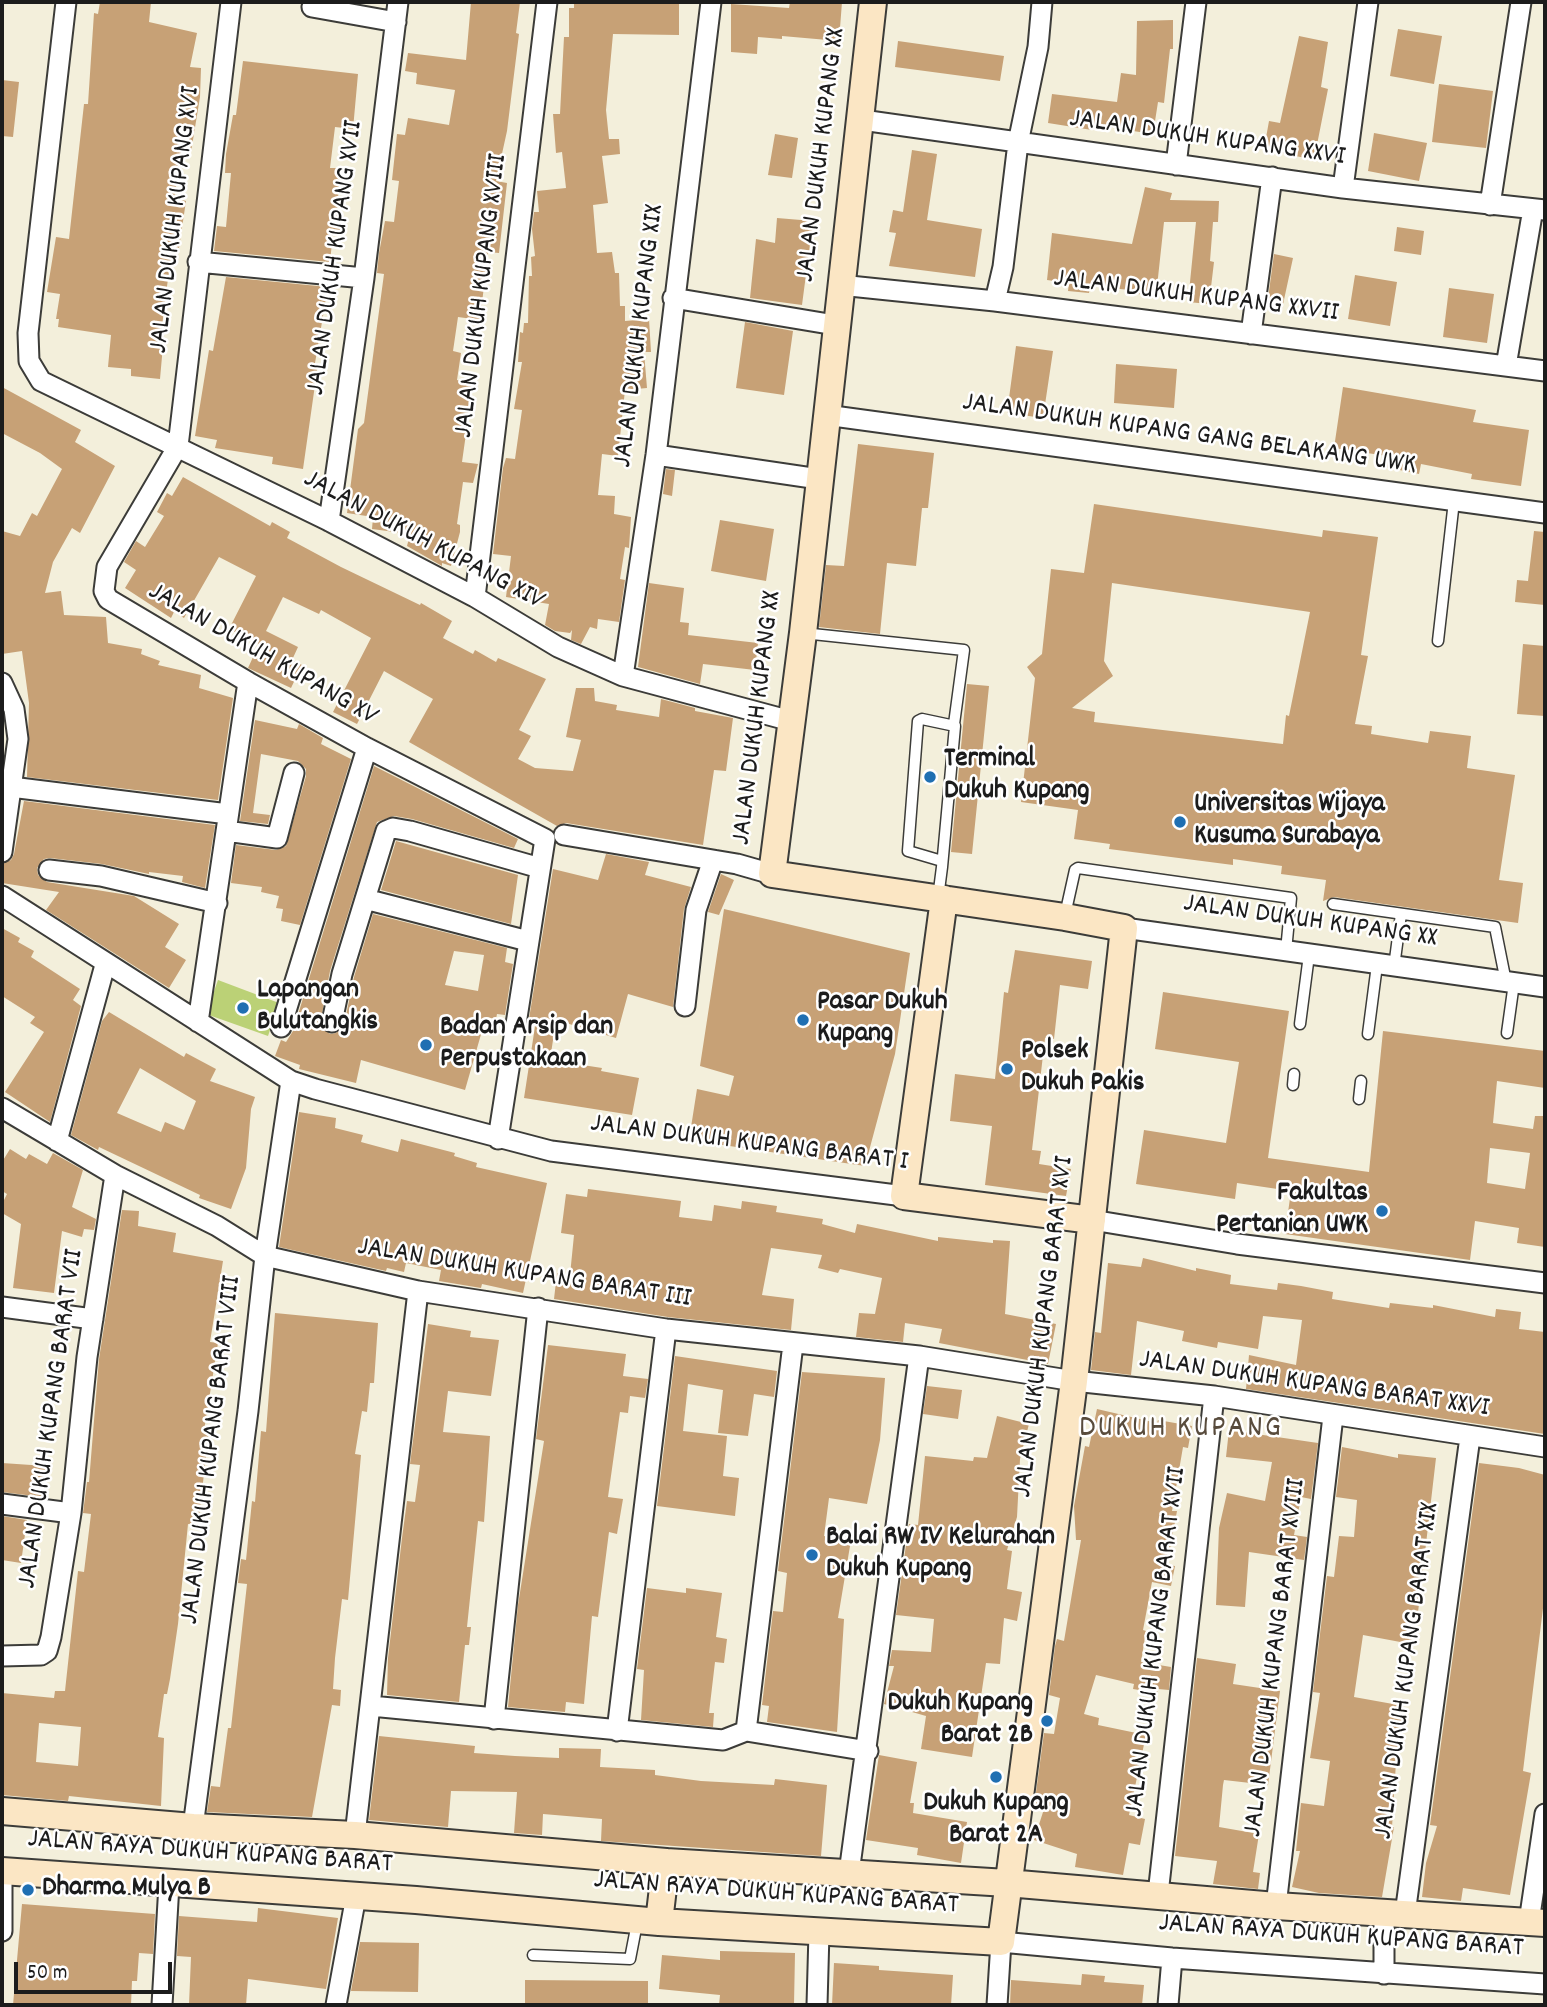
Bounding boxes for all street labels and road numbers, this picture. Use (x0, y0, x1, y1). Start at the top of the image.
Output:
street label: JALAN DUKUH KUPANG XX (791, 26, 855, 284)
street label: JALAN DUKUH KUPANG XVI (144, 85, 210, 355)
street label: JALAN DUKUH KUPANG XXVI (1067, 104, 1347, 176)
street label: JALAN DUKUH KUPANG XVII (301, 118, 373, 398)
street label: JALAN DUKUH KUPANG XVIII (449, 152, 517, 440)
street label: JALAN DUKUH KUPANG XIX (608, 203, 674, 469)
street label: JALAN DUKUH KUPANG XXVII (1052, 264, 1340, 332)
street label: JALAN DUKUH KUPANG GANG BELAKANG UWK (960, 387, 1418, 485)
street label: JALAN DUKUH KUPANG XIV (297, 464, 549, 620)
street label: JALAN DUKUH KUPANG XV (141, 577, 383, 735)
street label: JALAN DUKUH KUPANG XX (727, 589, 791, 847)
street label: JALAN DUKUH KUPANG XX (1181, 889, 1439, 957)
street label: JALAN DUKUH KUPANG BARAT I (588, 1109, 910, 1181)
street label: JALAN DUKUH KUPANG BARAT XVI (1008, 1154, 1084, 1500)
street label: JALAN DUKUH KUPANG BARAT III (355, 1232, 693, 1318)
street label: JALAN DUKUH KUPANG BARAT VII (13, 1247, 93, 1591)
street label: JALAN DUKUH KUPANG BARAT VIII (175, 1274, 251, 1626)
street label: JALAN DUKUH KUPANG BARAT XXVI (1137, 1345, 1491, 1427)
street label: JALAN DUKUH KUPANG BARAT XVII (1120, 1465, 1196, 1819)
street label: JALAN DUKUH KUPANG BARAT XVIII (1238, 1477, 1316, 1839)
street label: JALAN DUKUH KUPANG BARAT XIX (1369, 1500, 1449, 1842)
street label: JALAN RAYA DUKUH KUPANG BARAT (26, 1824, 394, 1884)
street label: JALAN RAYA DUKUH KUPANG BARAT (592, 1865, 960, 1925)
street label: JALAN RAYA DUKUH KUPANG BARAT (1157, 1908, 1525, 1968)

